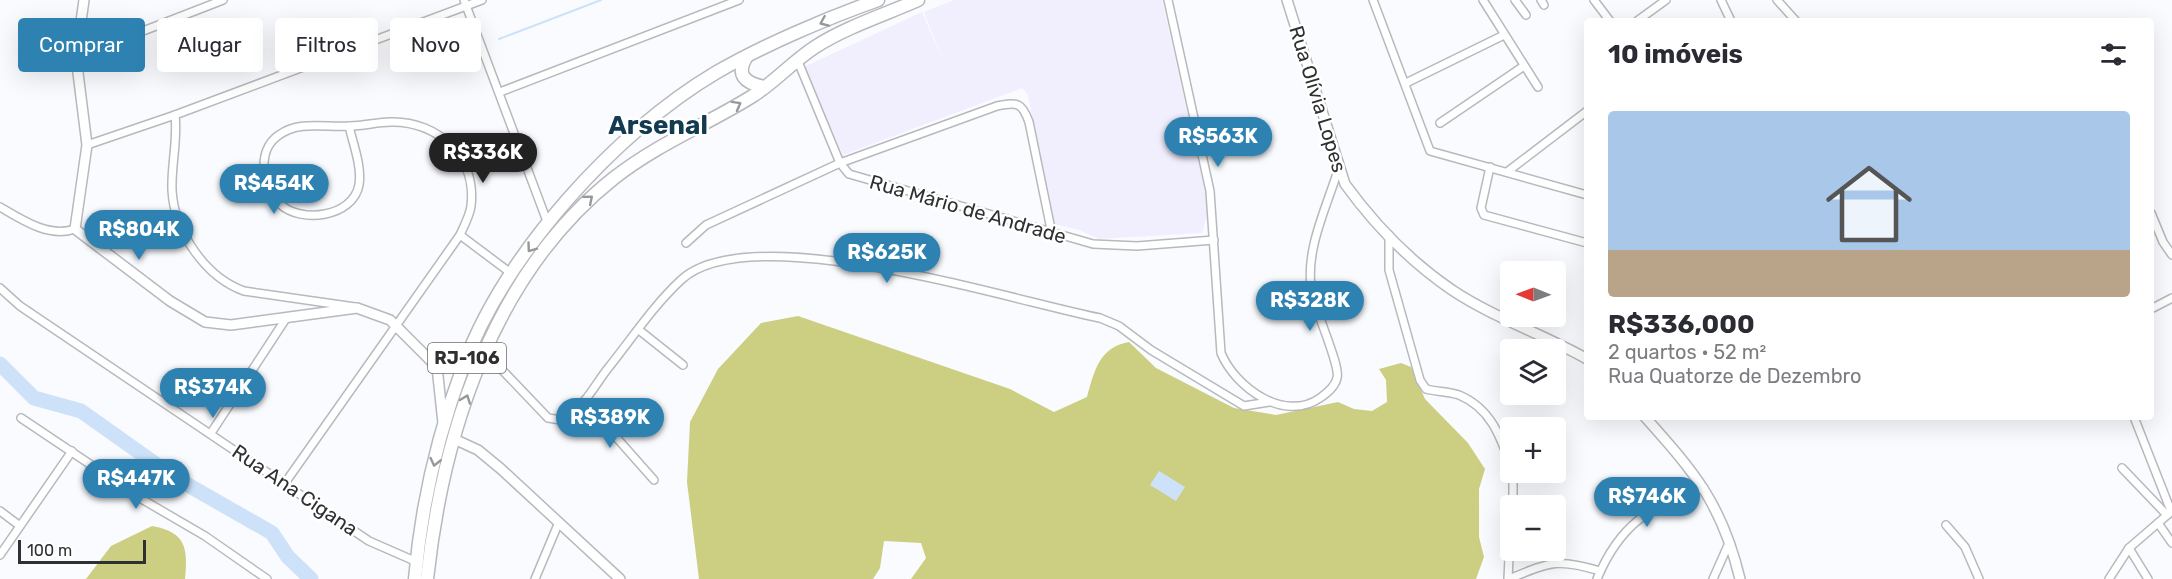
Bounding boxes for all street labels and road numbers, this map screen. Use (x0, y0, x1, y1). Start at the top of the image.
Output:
street label: Rua Olívia Lopes (1284, 23, 1352, 175)
street label: Rua Mário de Andrade (867, 169, 1069, 249)
road number: RJ-106 (428, 343, 506, 373)
street label: Rua Ana Cigana (228, 439, 362, 541)

